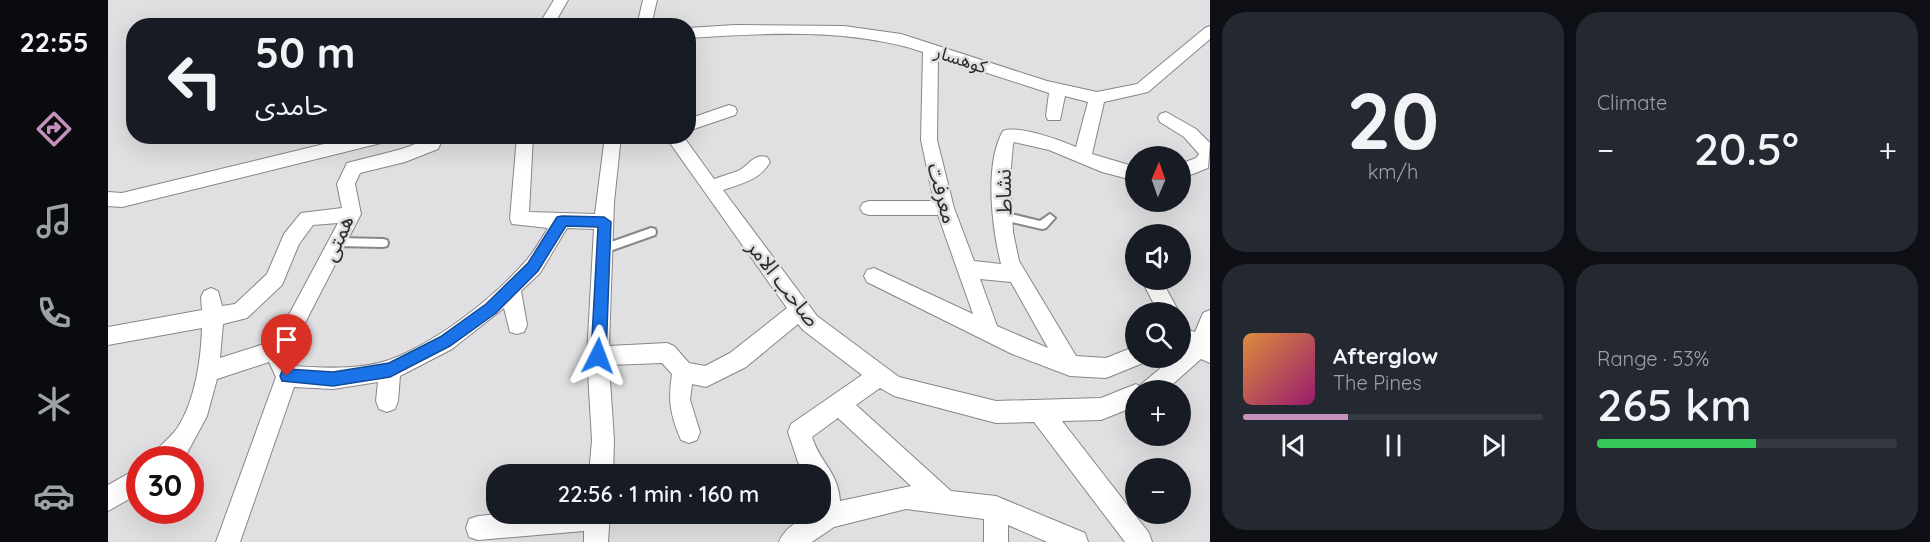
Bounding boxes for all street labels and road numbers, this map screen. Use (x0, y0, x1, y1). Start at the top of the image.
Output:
street label: کوهسار (931, 40, 990, 78)
street label: معرفت (922, 160, 964, 226)
street label: نشاط (990, 169, 1016, 215)
street label: همتی (315, 211, 359, 265)
street label: صاحب الامر (742, 234, 826, 331)

